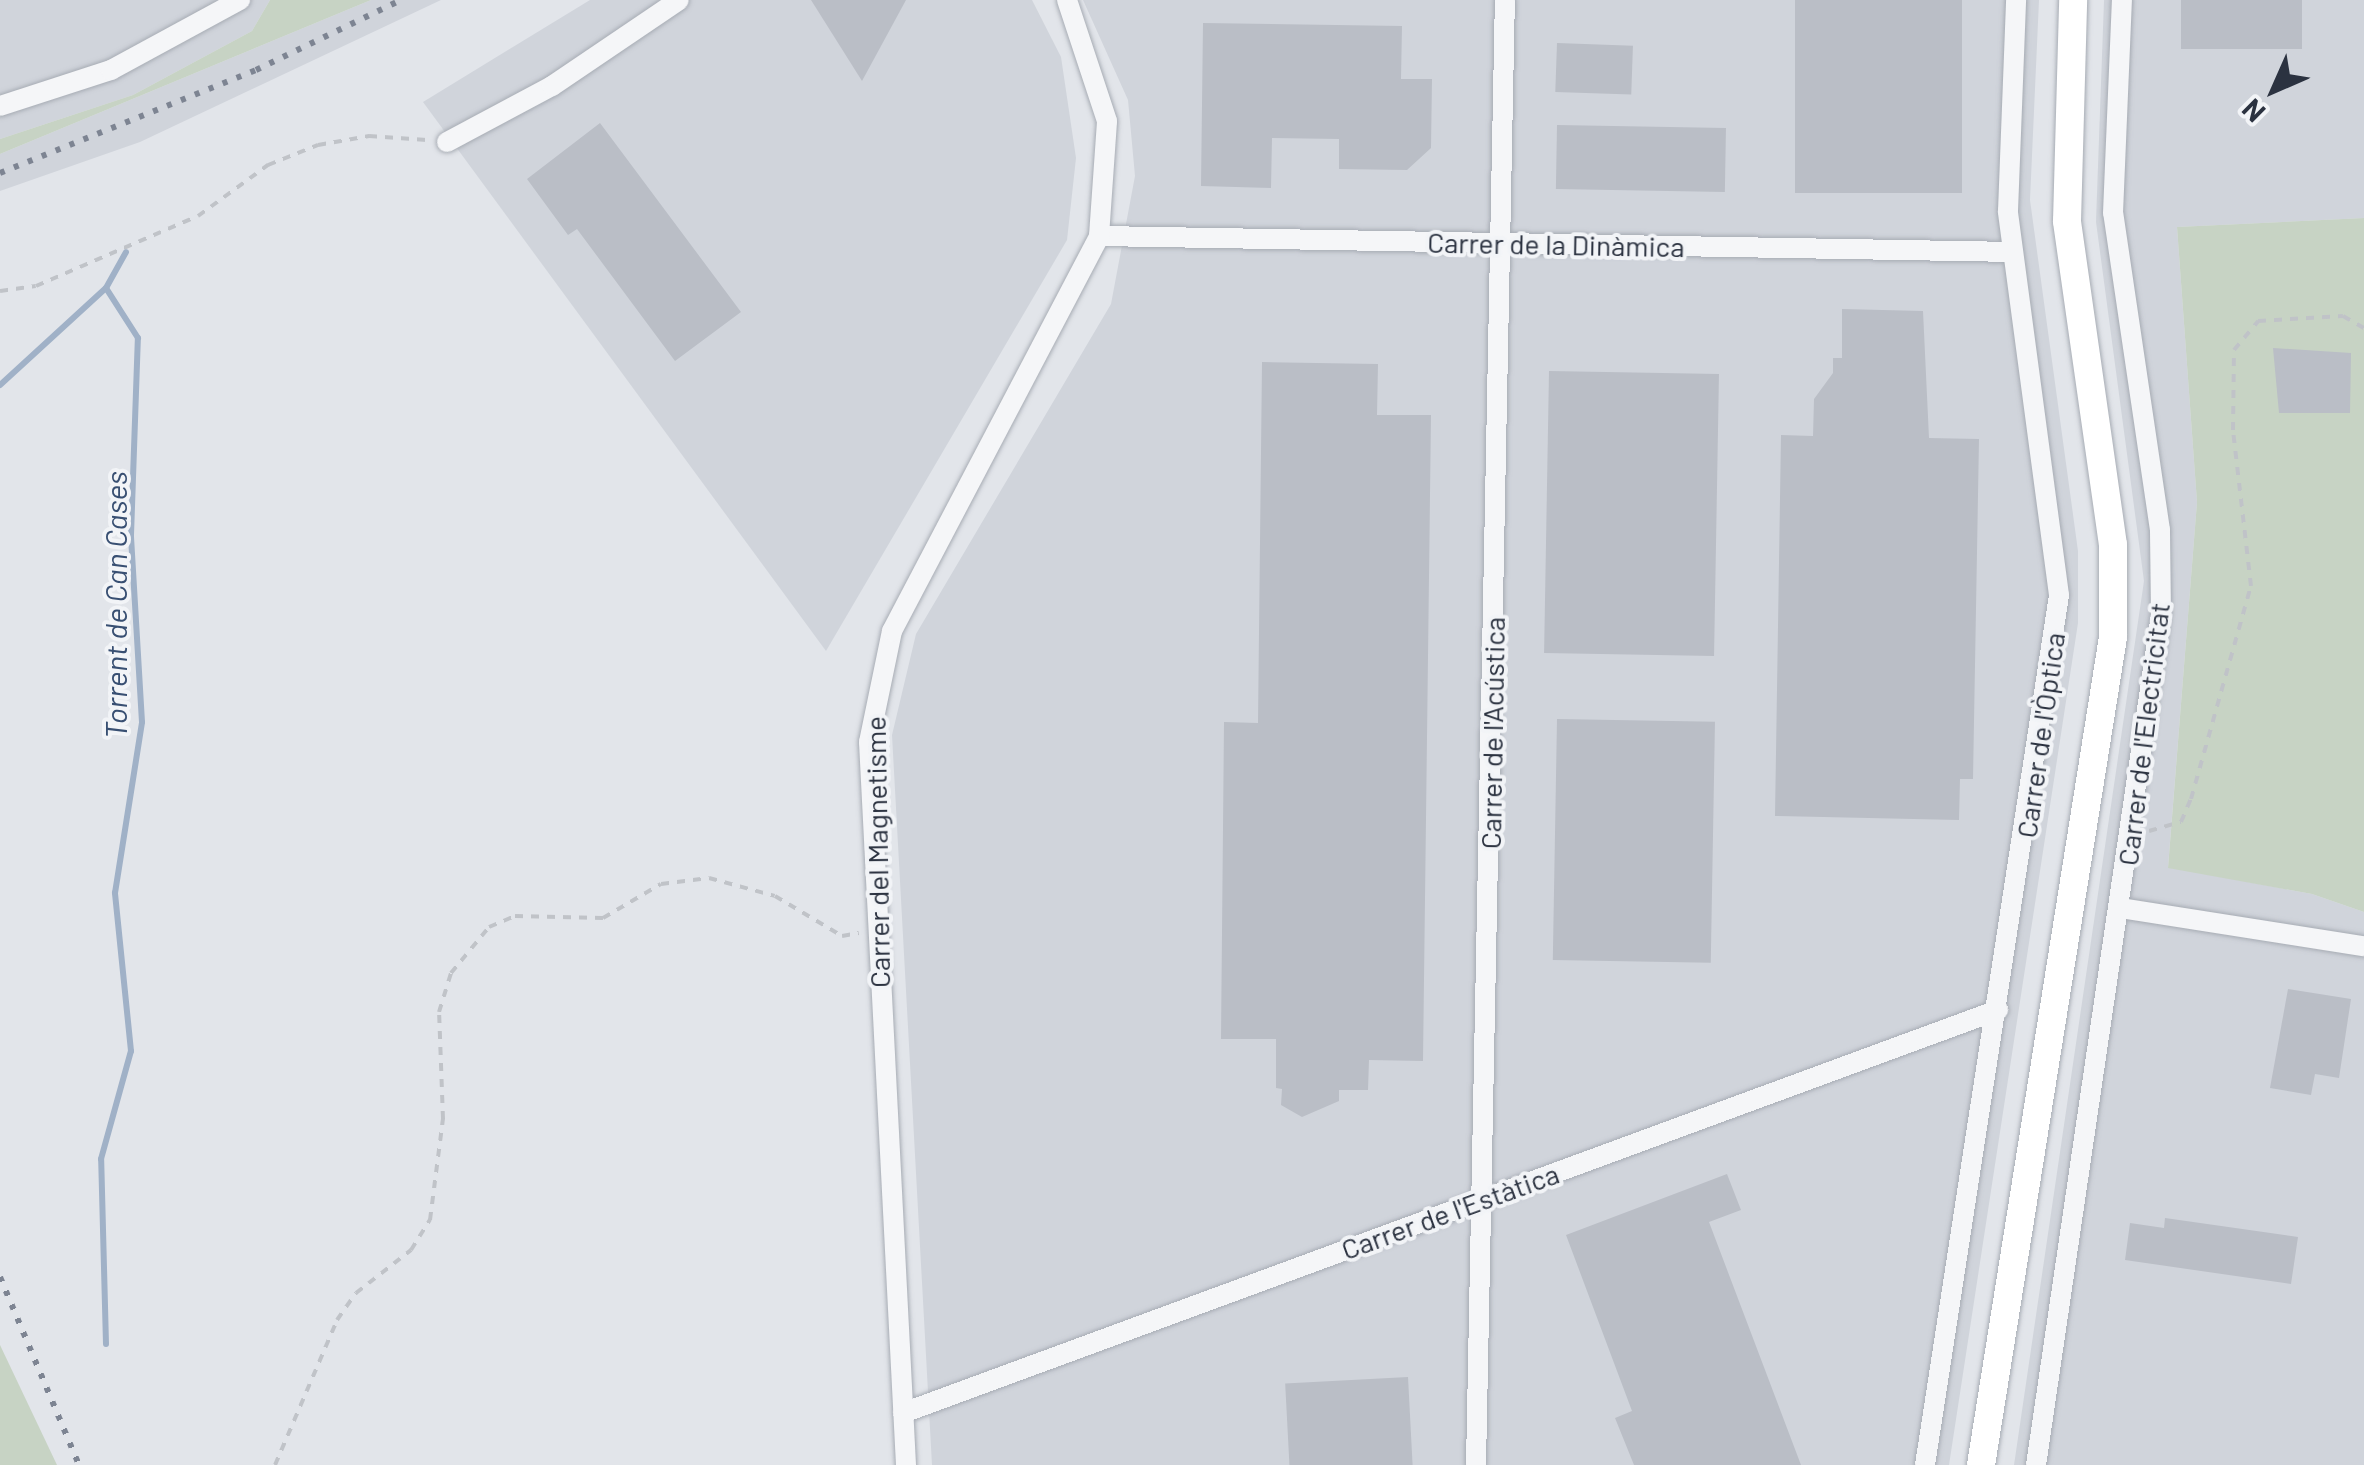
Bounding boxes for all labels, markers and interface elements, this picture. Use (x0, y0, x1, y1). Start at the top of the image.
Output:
north arrow (2224, 40, 2324, 140)
text: N (2234, 93, 2271, 130)
street label: Carrer de la Dinàmica (1427, 225, 1685, 263)
water label: Torrent de Can Cases (97, 471, 133, 739)
street label: Carrer de l'Electricitat (2110, 601, 2176, 867)
street label: Carrer de l'Acústica (1473, 617, 1511, 849)
street label: Carrer de l'Òptica (2009, 630, 2071, 840)
street label: Carrer del Magnetisme (858, 716, 896, 988)
street label: Carrer de l'Estàtica (1337, 1156, 1563, 1266)

